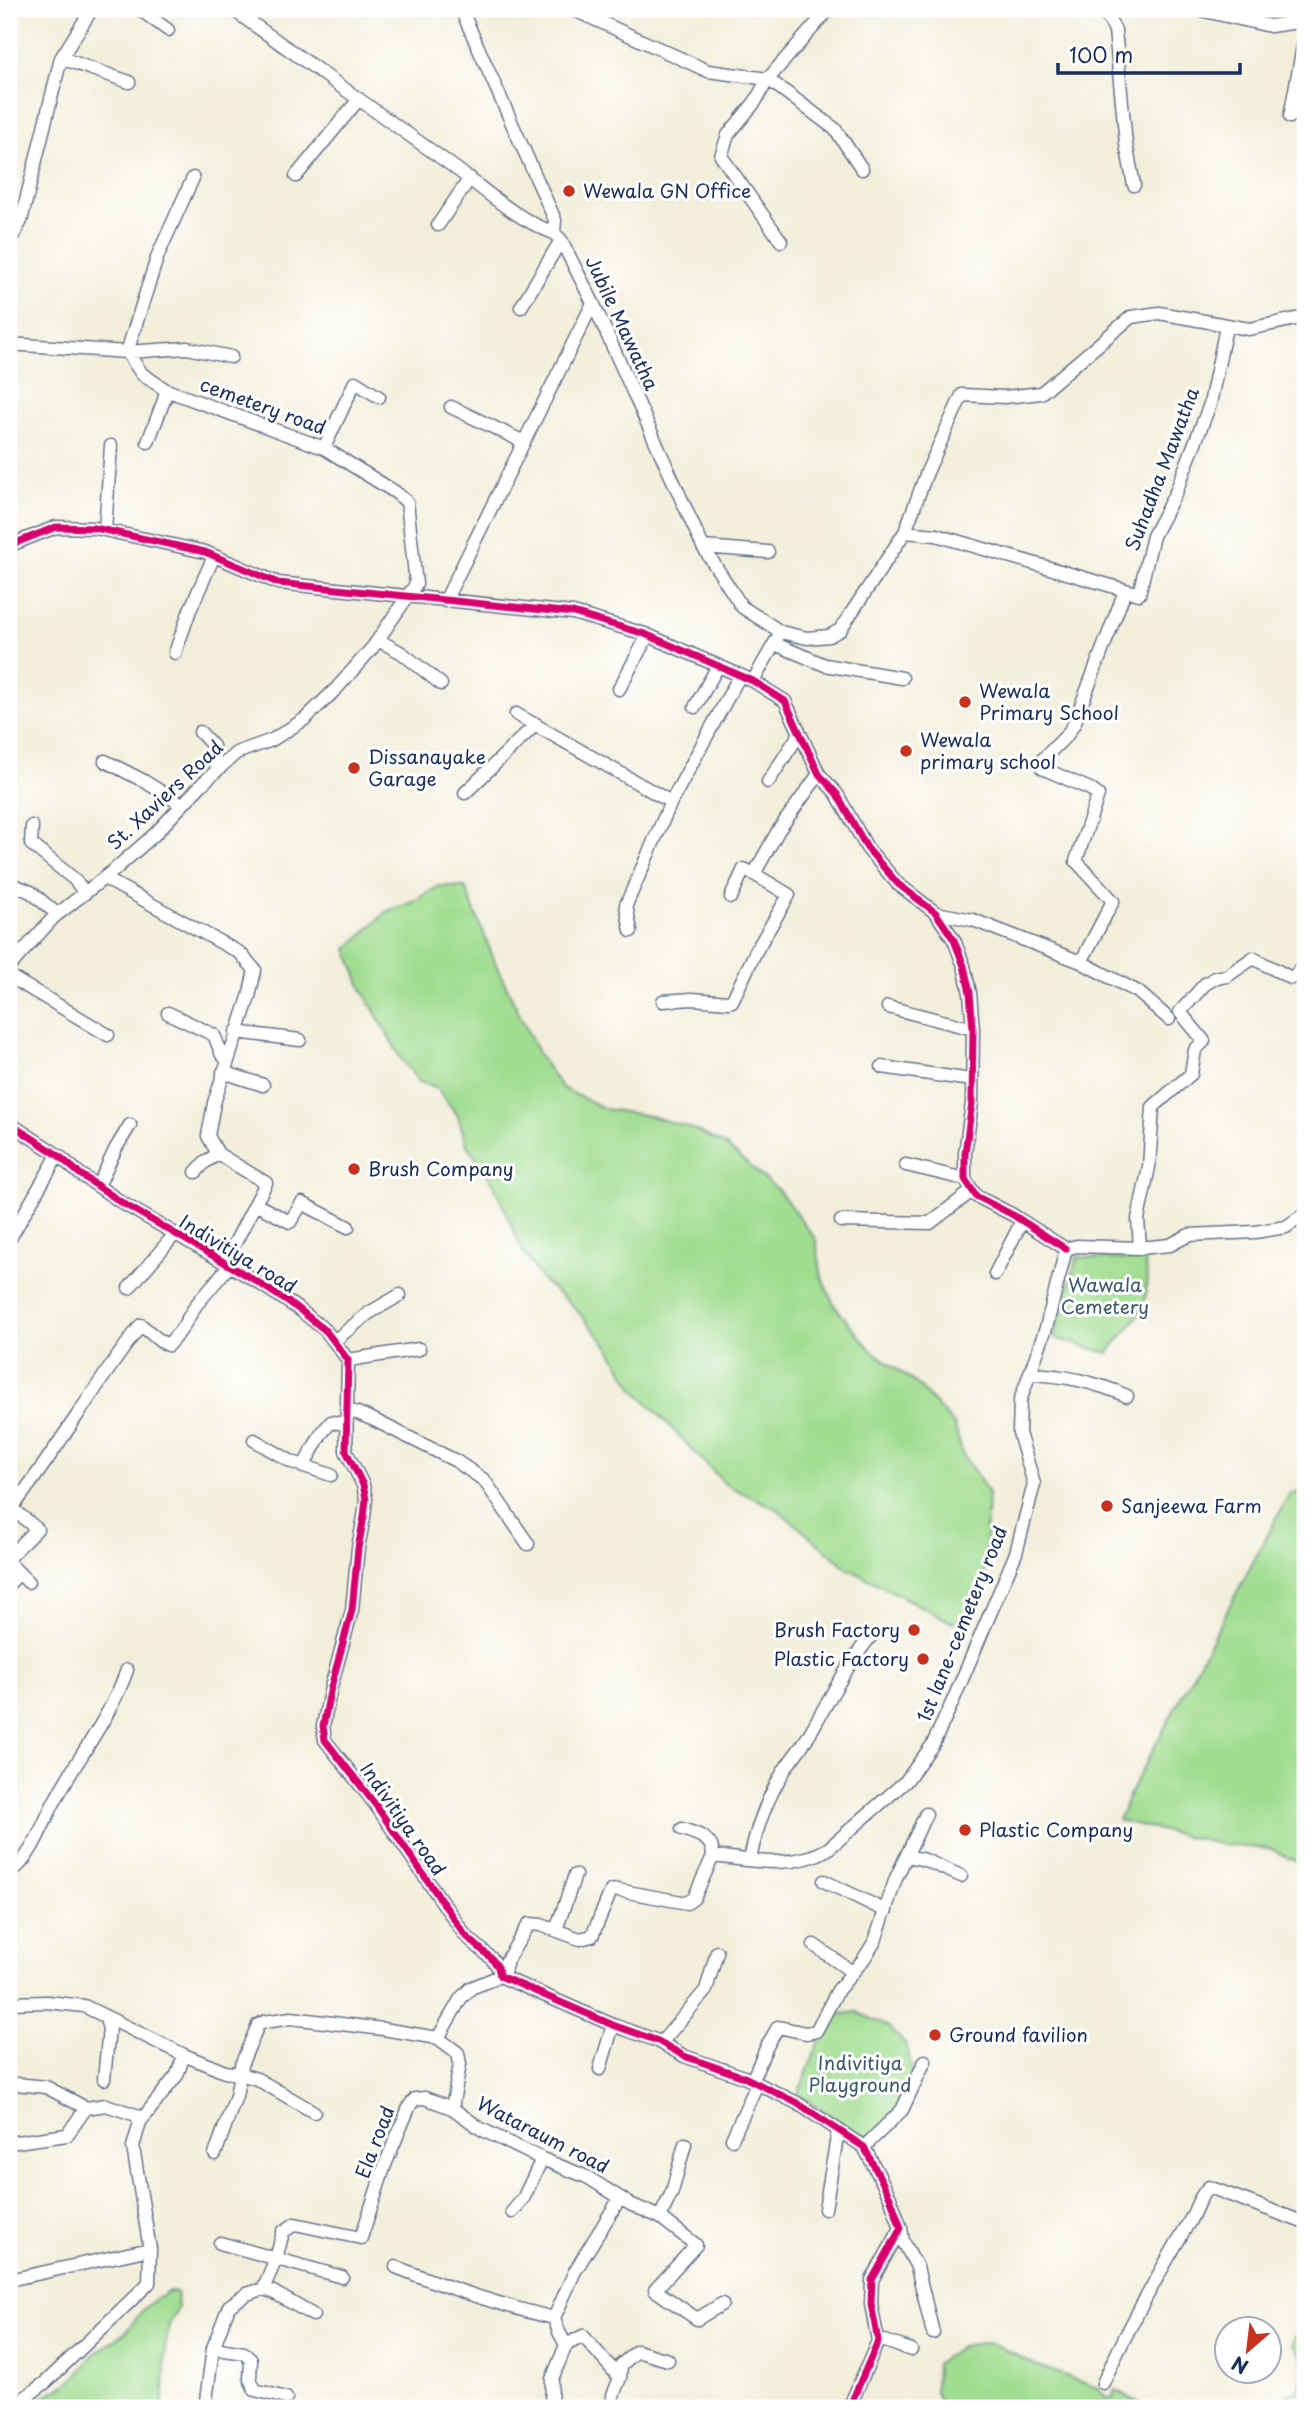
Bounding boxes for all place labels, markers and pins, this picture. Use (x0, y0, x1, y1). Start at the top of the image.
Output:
place label: Wewala GN Office (583, 176, 751, 204)
marker: Wewala GN Office (561, 183, 577, 199)
place label: Wewala Primary School (979, 676, 1119, 726)
marker: Wewala Primary School (957, 694, 973, 710)
place label: Wewala primary school (920, 725, 1056, 775)
place label: Dissanayake Garage (368, 742, 486, 792)
marker: Wewala primary school (898, 743, 914, 759)
marker: Dissanayake Garage (346, 760, 362, 776)
place label: Brush Company (368, 1154, 514, 1182)
marker: Brush Company (346, 1161, 362, 1177)
place label: Sanjeewa Farm (1121, 1491, 1262, 1519)
marker: Sanjeewa Farm (1099, 1498, 1115, 1514)
place label: Brush Factory (774, 1615, 900, 1643)
marker: Brush Factory (906, 1622, 922, 1638)
place label: Plastic Factory (774, 1644, 909, 1672)
marker: Plastic Factory (915, 1651, 931, 1667)
place label: Plastic Company (979, 1815, 1133, 1843)
marker: Plastic Company (957, 1822, 973, 1838)
place label: Ground favilion (949, 2020, 1088, 2048)
marker: Ground favilion (927, 2027, 943, 2043)

